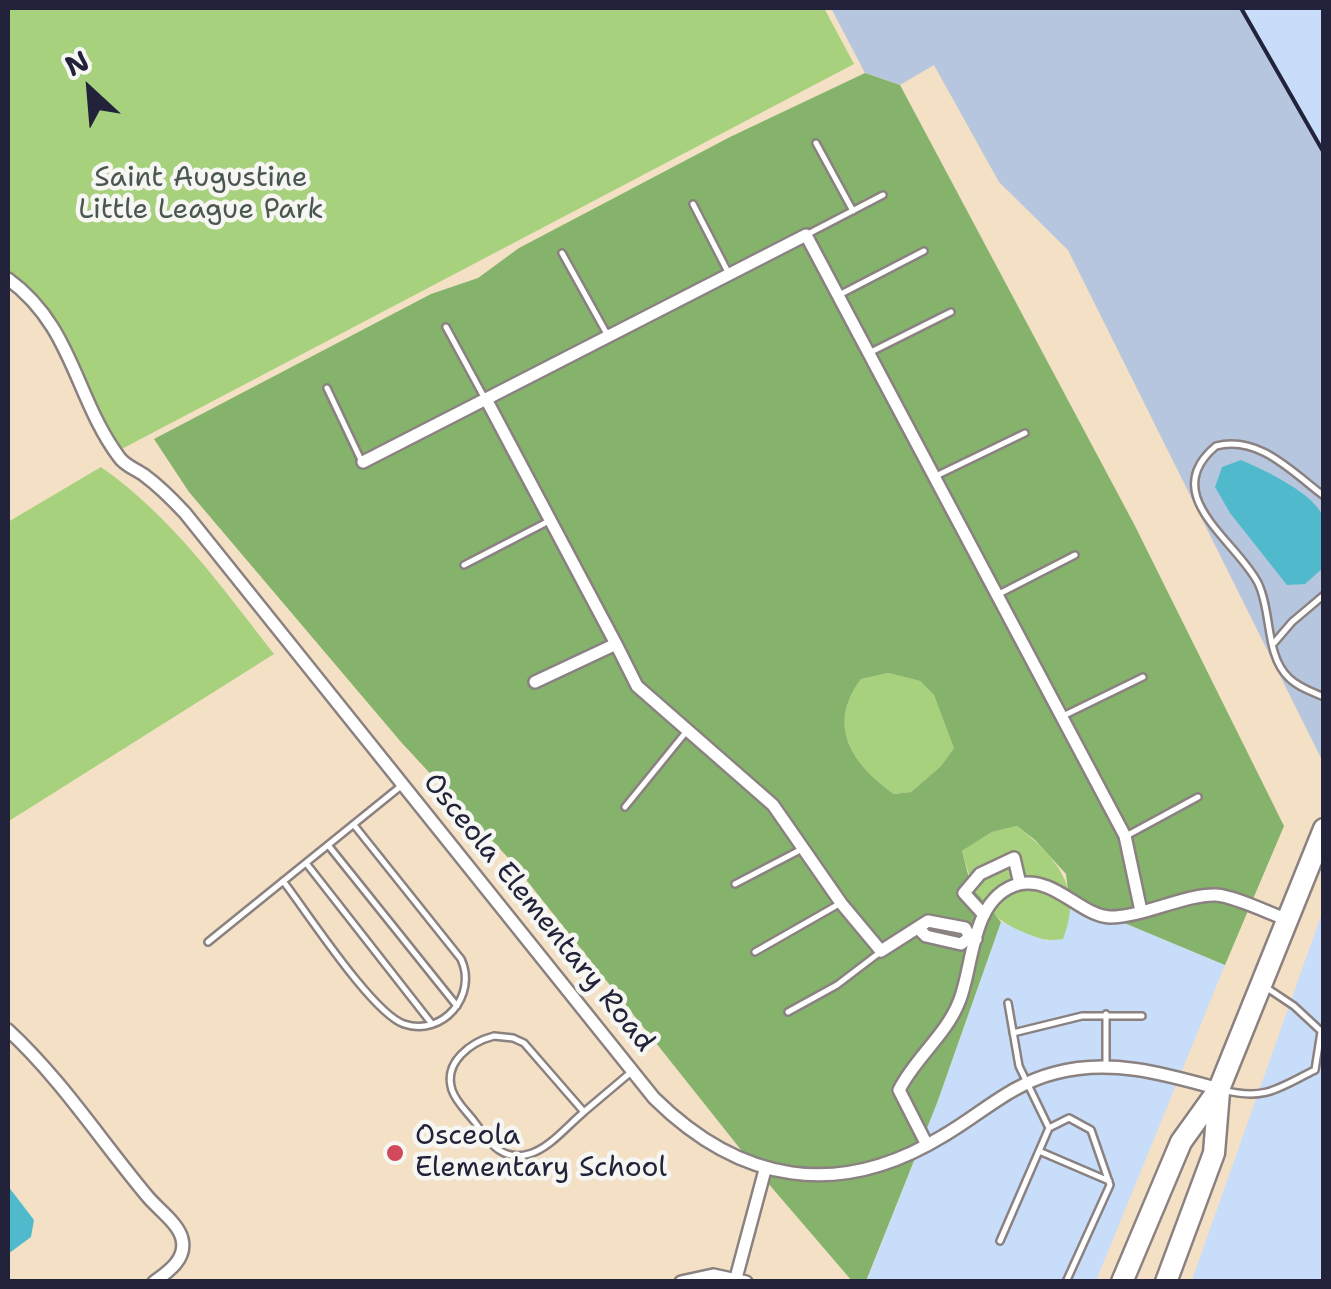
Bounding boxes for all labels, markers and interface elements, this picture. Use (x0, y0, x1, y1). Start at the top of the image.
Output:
north arrow (40, 40, 140, 140)
text: N (59, 41, 95, 85)
park label: Saint Augustine Little League Park (78, 162, 324, 228)
street label: Osceola Elementary Road (415, 767, 661, 1059)
place label: Osceola Elementary School (415, 1120, 667, 1186)
marker: Osceola Elementary School (384, 1142, 406, 1164)

